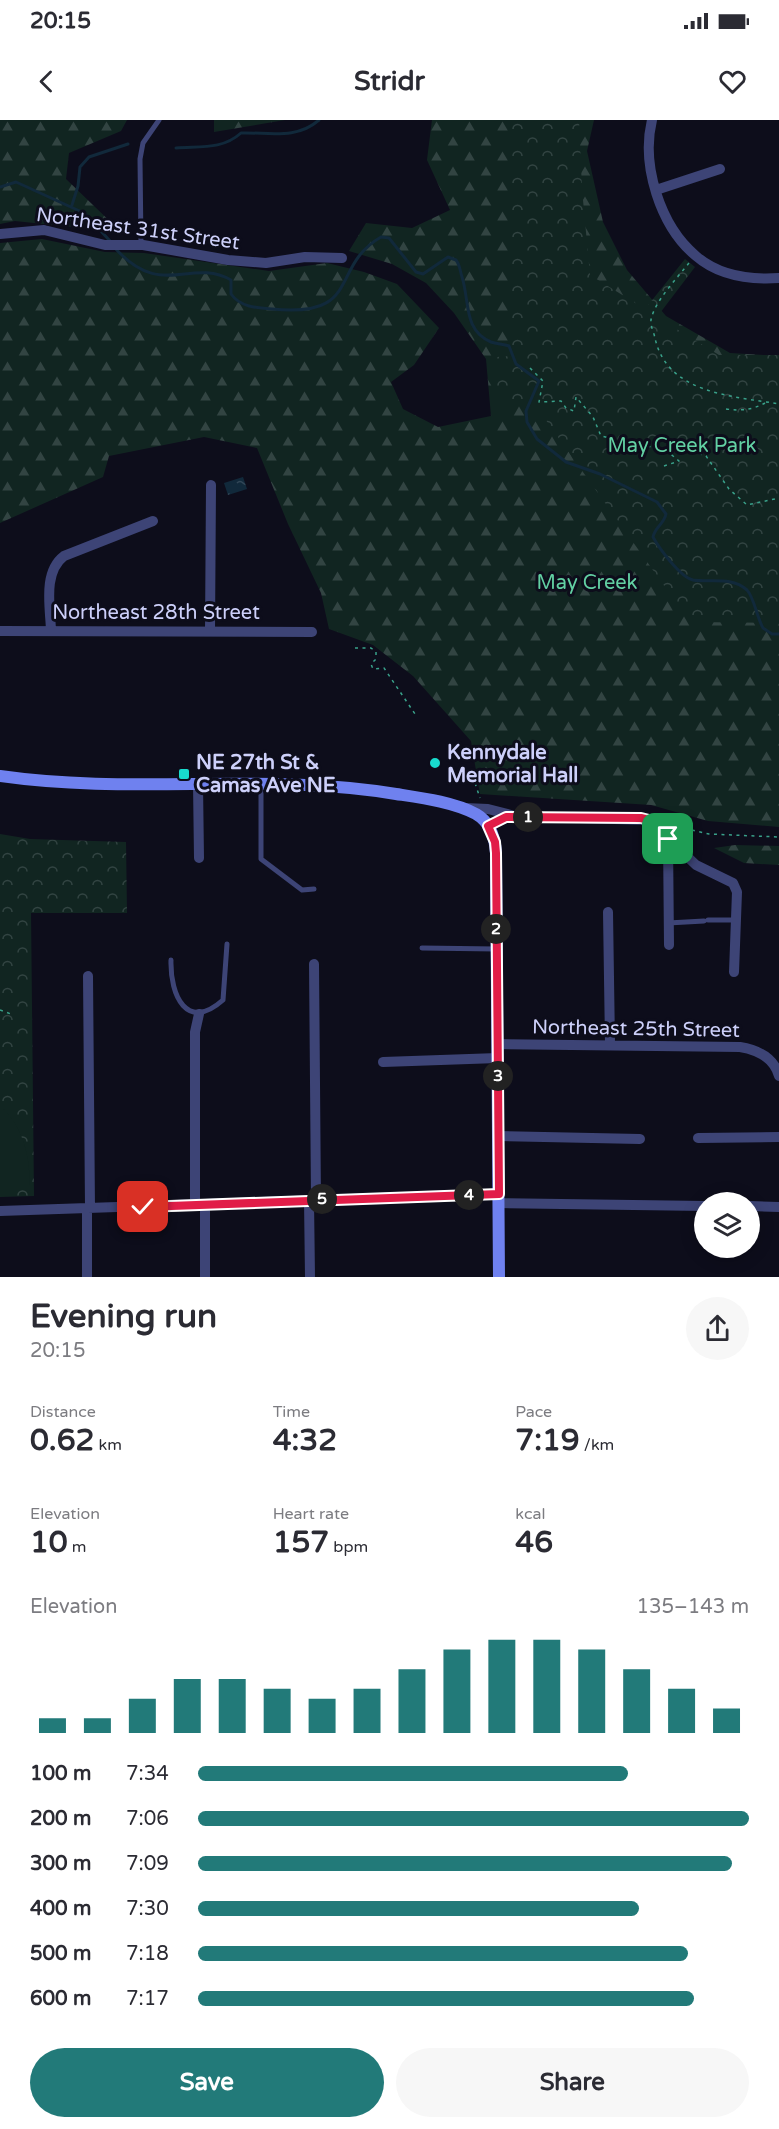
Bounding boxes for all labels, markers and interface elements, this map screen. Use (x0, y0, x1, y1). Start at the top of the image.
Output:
text: 20:15 (30, 8, 91, 34)
icon: back (30, 65, 63, 98)
text: Stridr (354, 65, 425, 98)
icon: heart (716, 65, 749, 98)
street label: Northeast 31st Street (35, 203, 241, 255)
park label: May Creek Park (608, 434, 757, 458)
park label: May Creek (537, 571, 638, 595)
street label: Northeast 28th Street (52, 601, 260, 625)
place label: Kennydale Memorial Hall (447, 741, 578, 788)
place label: NE 27th St & Camas Ave NE (196, 751, 336, 798)
marker: Kennydale Memorial Hall (428, 756, 442, 770)
marker: NE 27th St & Camas Ave NE (177, 767, 191, 781)
pin: 1 (513, 802, 543, 832)
text: 1 (523, 807, 533, 827)
pin (642, 813, 693, 864)
icon: arrive (651, 822, 684, 855)
pin: 2 (481, 914, 511, 944)
text: 2 (491, 919, 501, 939)
street label: Northeast 25th Street (532, 1015, 740, 1043)
pin: 3 (483, 1061, 513, 1091)
text: 3 (493, 1066, 503, 1086)
pin: 4 (454, 1180, 484, 1210)
pin (117, 1181, 168, 1232)
pin: 5 (307, 1184, 337, 1214)
text: 4 (464, 1185, 474, 1205)
text: 5 (317, 1189, 327, 1209)
icon: check (126, 1190, 159, 1223)
map controls (694, 1192, 760, 1258)
button: layers (694, 1192, 760, 1258)
text: Evening run (30, 1297, 217, 1336)
button: share (686, 1297, 749, 1360)
text: 20:15 (30, 1339, 85, 1363)
text: Distance (30, 1402, 96, 1422)
text: Time (273, 1402, 310, 1422)
text: Pace (515, 1402, 552, 1422)
text: 0.62 (30, 1422, 94, 1459)
text: 4:32 (273, 1422, 337, 1459)
text: 7:19 (515, 1422, 580, 1459)
text: km (94, 1435, 122, 1455)
text: /km (580, 1435, 614, 1455)
text: Elevation (30, 1504, 100, 1524)
text: Heart rate (273, 1504, 349, 1524)
text: kcal (515, 1504, 545, 1524)
text: 10 (30, 1524, 68, 1561)
text: 157 (273, 1524, 329, 1561)
text: 46 (515, 1524, 553, 1561)
text: m (68, 1537, 87, 1557)
text: bpm (329, 1537, 368, 1557)
text: Elevation (30, 1595, 117, 1619)
text: 135–143 m (636, 1595, 749, 1619)
text: 100 m (30, 1762, 91, 1786)
text: 7:34 (126, 1762, 169, 1786)
text: 200 m (30, 1807, 91, 1831)
text: 7:06 (126, 1807, 169, 1831)
text: 300 m (30, 1852, 91, 1876)
text: 7:09 (126, 1852, 169, 1876)
text: 400 m (30, 1897, 91, 1921)
text: 7:30 (126, 1897, 169, 1921)
text: 500 m (30, 1942, 91, 1966)
text: 7:18 (126, 1942, 169, 1966)
text: 600 m (30, 1987, 91, 2011)
text: 7:17 (126, 1987, 169, 2011)
button: Save (30, 2048, 384, 2117)
button: Share (396, 2048, 749, 2117)

